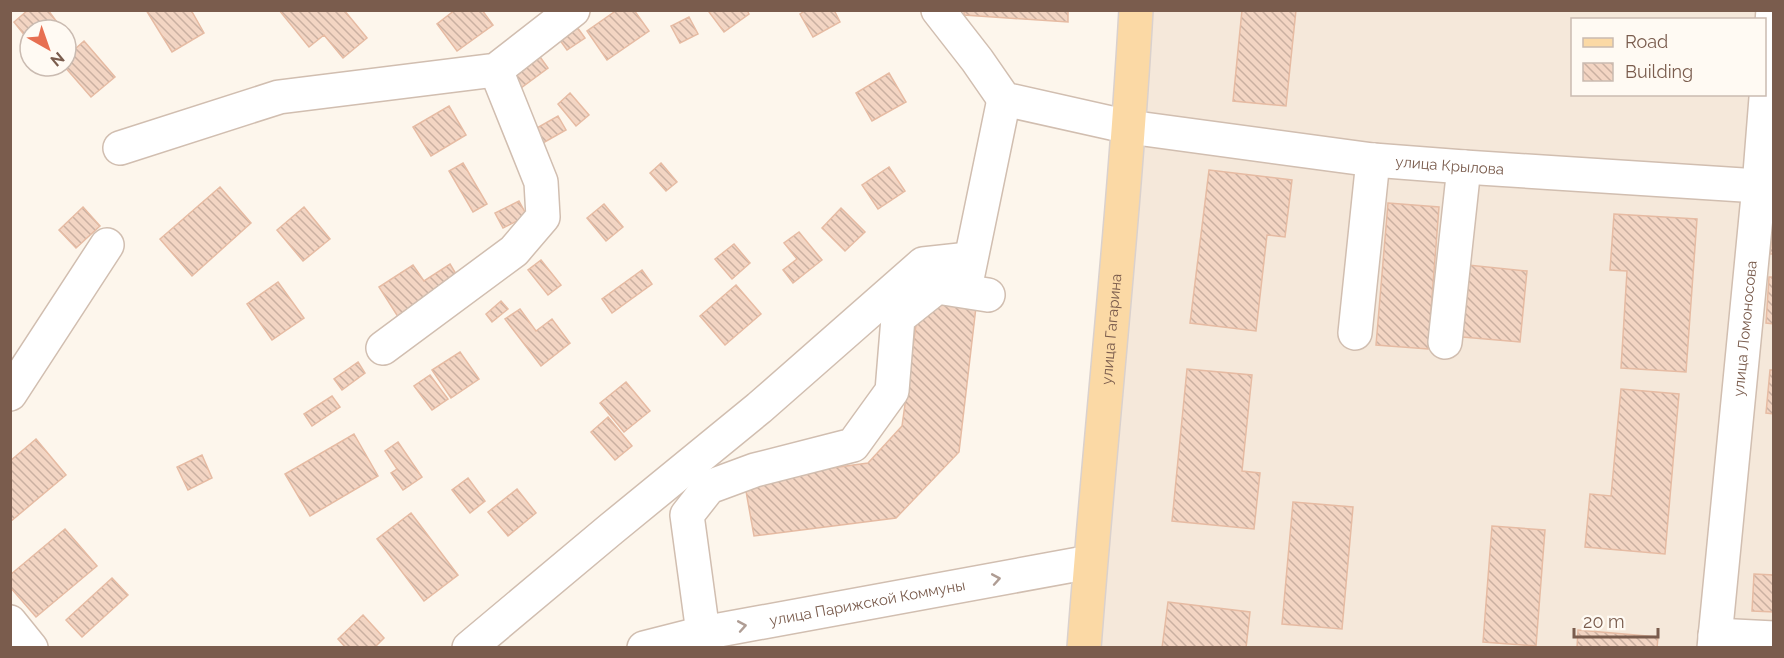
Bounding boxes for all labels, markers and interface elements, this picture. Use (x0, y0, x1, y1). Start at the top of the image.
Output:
north arrow (18, 18, 78, 78)
legend (1571, 18, 1766, 96)
text: Road (1625, 31, 1668, 52)
text: N (47, 48, 68, 70)
text: Building (1625, 61, 1693, 82)
street label: улица Крылова (1395, 153, 1505, 179)
street label: улица Ломоносова (1730, 260, 1761, 397)
street label: улица Гагарина (1098, 273, 1125, 386)
one-way arrow (991, 573, 1001, 586)
street label: улица Парижской Коммуны (768, 576, 967, 630)
scale bar (1574, 601, 1658, 639)
text: 20 m (1583, 611, 1625, 632)
one-way arrow (737, 620, 747, 633)

